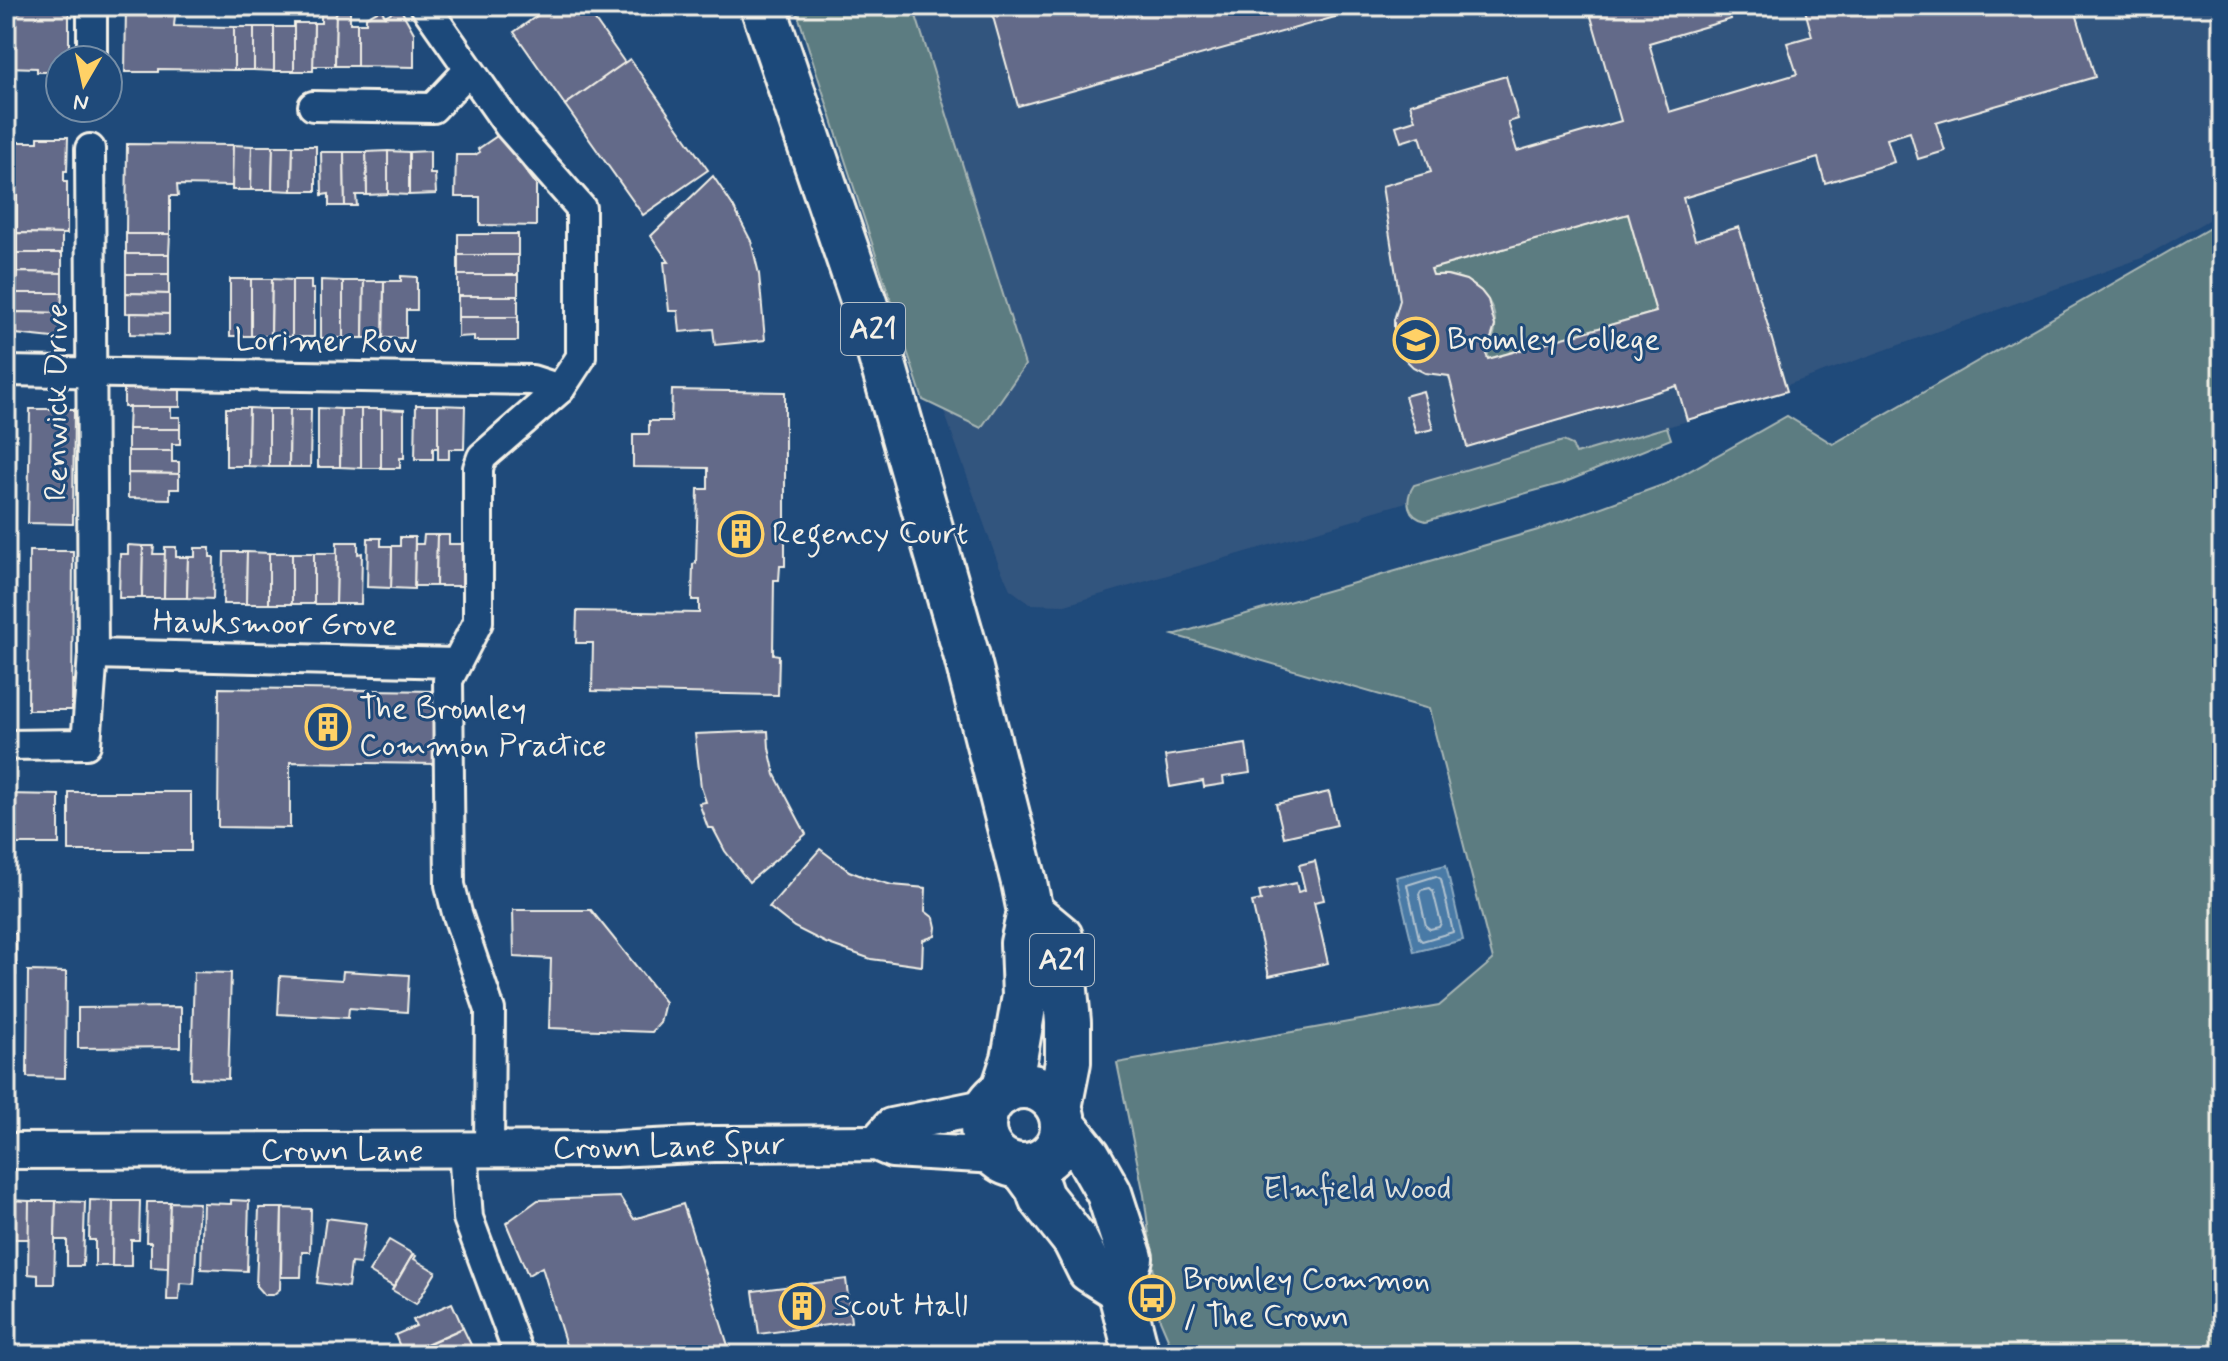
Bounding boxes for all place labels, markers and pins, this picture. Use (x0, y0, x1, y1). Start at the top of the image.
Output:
school or university icon: Bromley College (1392, 316, 1440, 364)
place label: Bromley College (1447, 319, 1660, 361)
building icon: Regency Court (717, 510, 765, 558)
place label: Regency Court (772, 513, 968, 558)
place label: The Bromley Common Practice (359, 688, 607, 767)
building icon: The Bromley Common Practice (304, 703, 352, 751)
place label: Bromley Common / The Crown (1183, 1259, 1430, 1338)
bus stop icon: Bromley Common / The Crown (1128, 1274, 1176, 1322)
building icon: Scout Hall (778, 1282, 826, 1330)
place label: Scout Hall (833, 1285, 968, 1327)

